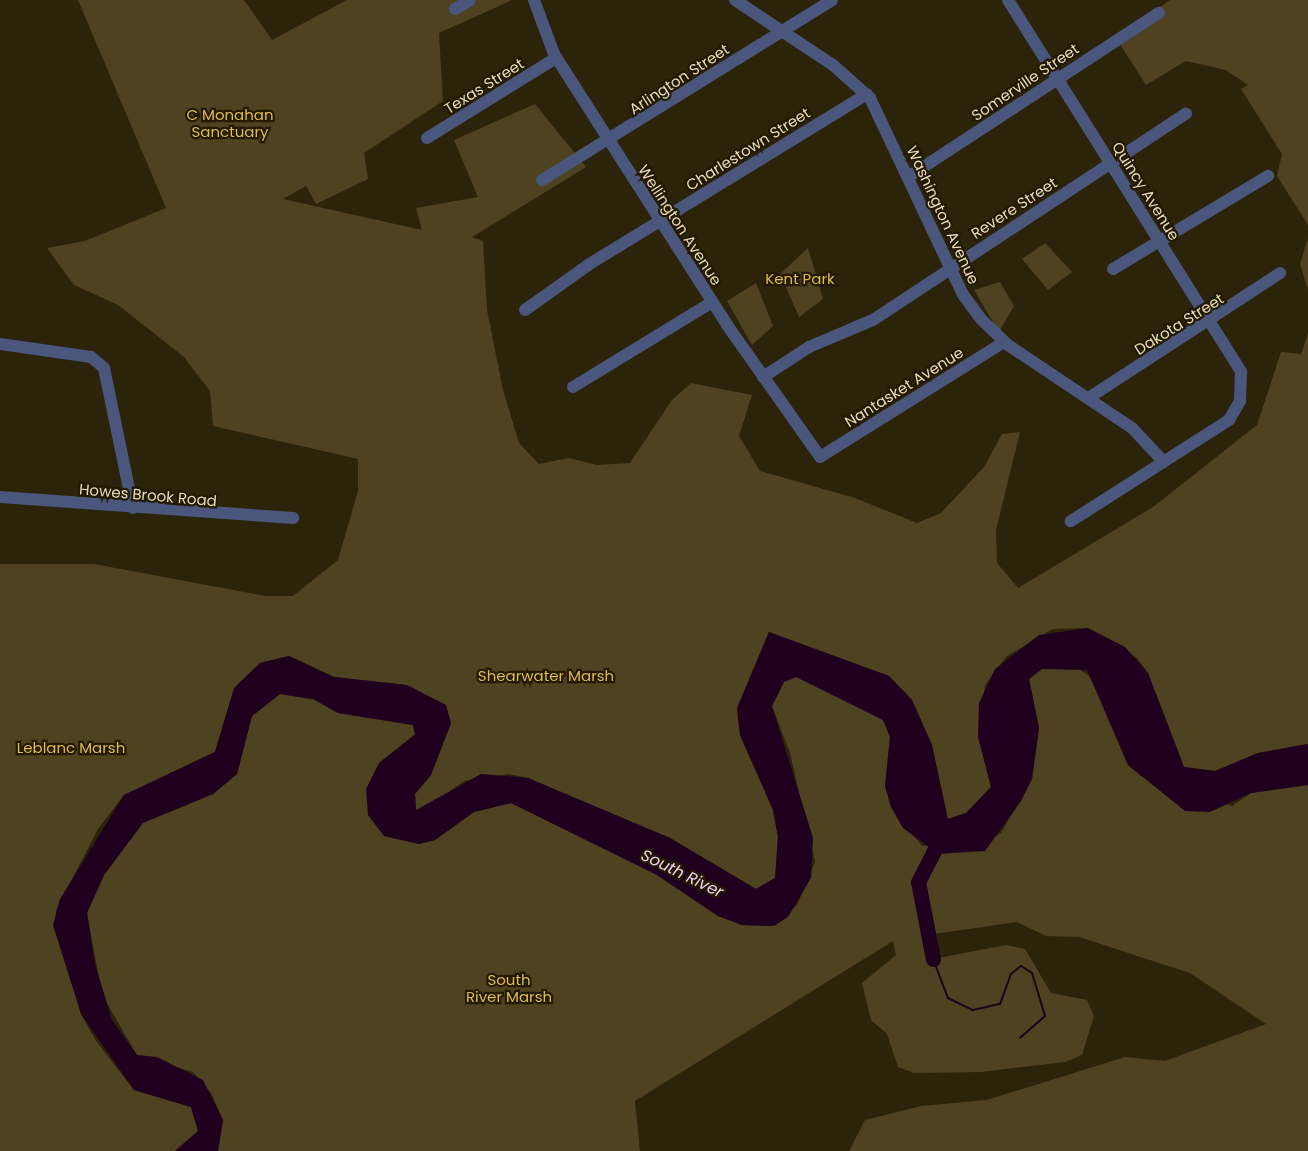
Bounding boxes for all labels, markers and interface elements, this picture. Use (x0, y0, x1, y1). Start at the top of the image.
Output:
street label: Somerville Street (968, 39, 1082, 125)
street label: Arlington Street (626, 40, 732, 118)
street label: Texas Street (441, 54, 527, 118)
street label: Charlestown Street (683, 104, 813, 194)
park label: C Monahan Sanctuary (186, 105, 274, 140)
street label: Quincy Avenue (1109, 138, 1183, 244)
street label: Washington Avenue (903, 143, 983, 287)
street label: Wellington Avenue (634, 162, 726, 288)
street label: Revere Street (968, 174, 1060, 242)
park label: Kent Park (765, 270, 835, 288)
street label: Dakota Street (1131, 289, 1227, 359)
street label: Nantasket Avenue (841, 343, 967, 431)
street label: Howes Brook Road (78, 480, 218, 510)
park label: Shearwater Marsh (478, 667, 614, 685)
park label: Leblanc Marsh (17, 739, 125, 757)
water label: South River (638, 846, 726, 902)
park label: South River Marsh (466, 970, 552, 1005)

